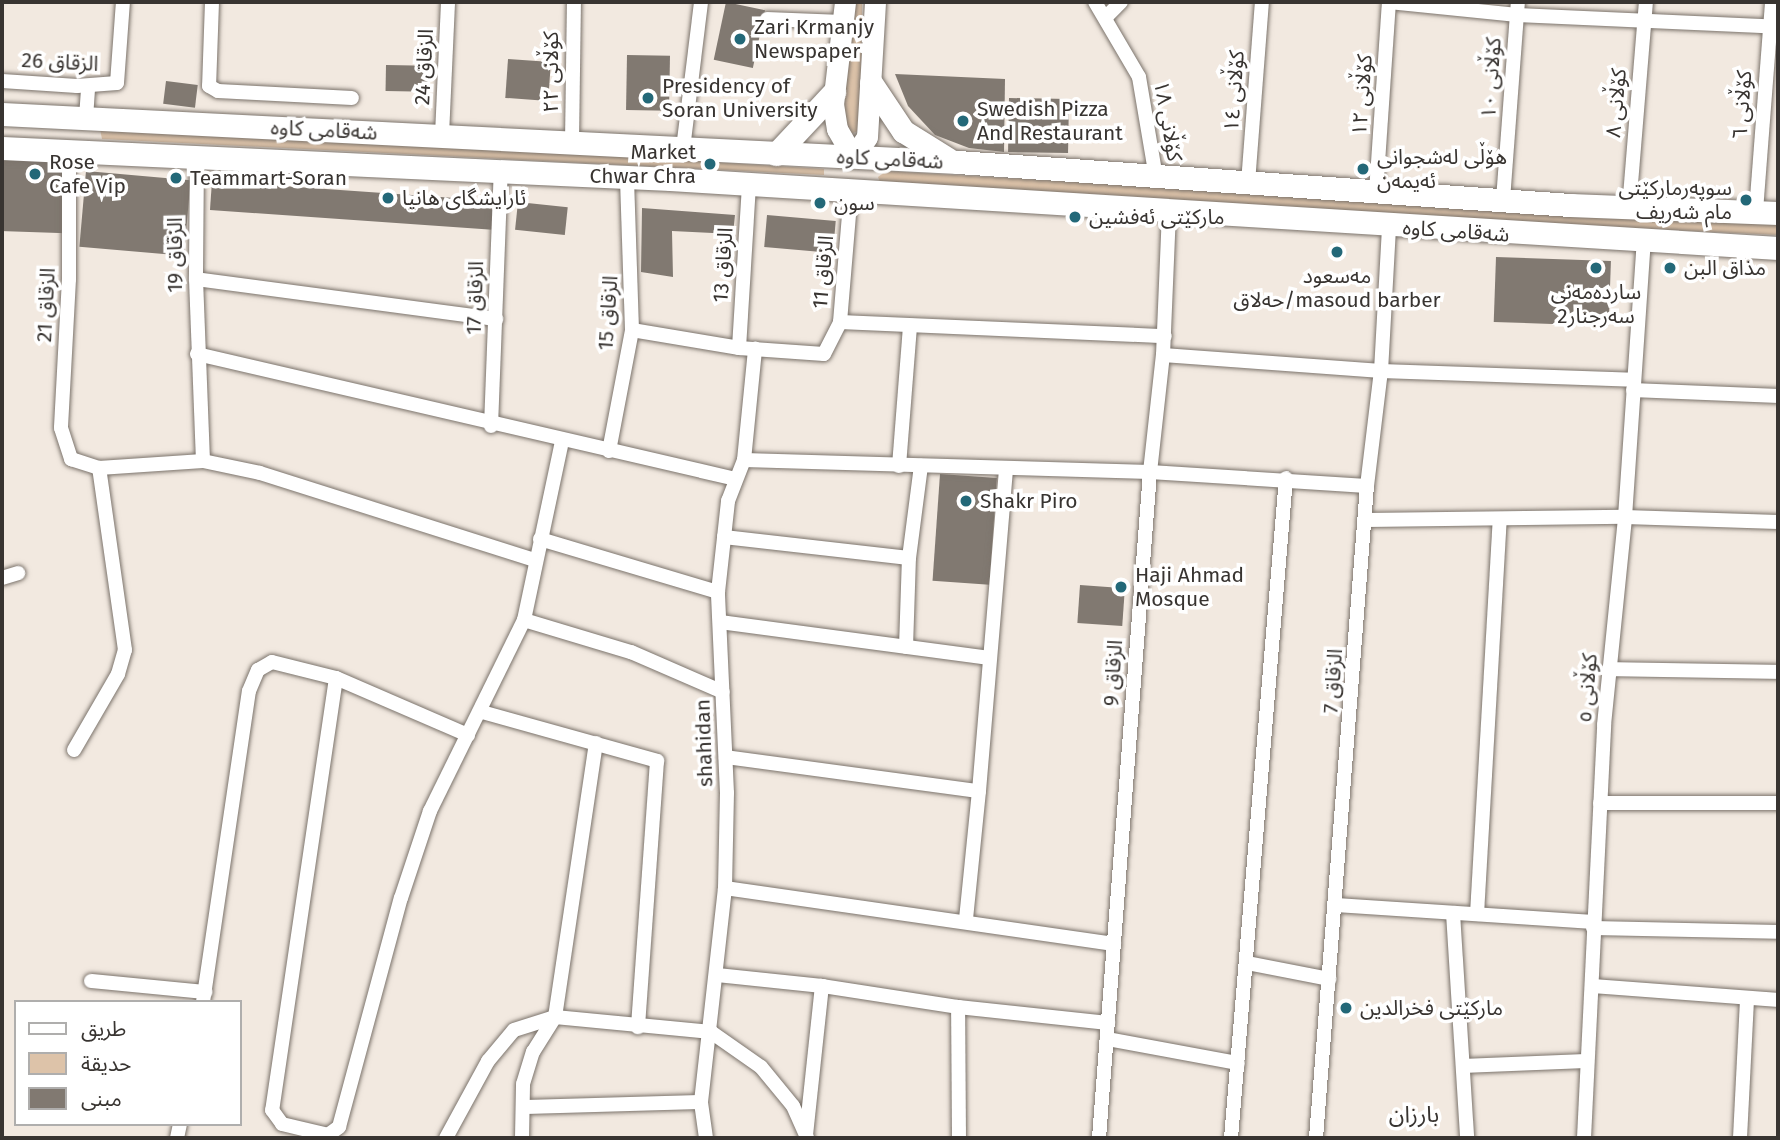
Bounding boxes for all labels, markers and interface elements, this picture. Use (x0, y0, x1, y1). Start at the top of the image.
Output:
place label: Zari Krmanjy Newspaper (754, 14, 874, 64)
street label: الزقاق 24 (409, 28, 439, 106)
street label: کۆڵانی ٢٢ (538, 31, 564, 113)
marker: Zari Krmanjy Newspaper (732, 31, 748, 47)
street label: کۆڵانی ١٠ (1476, 36, 1506, 120)
street label: الزقاق 26 (21, 47, 99, 77)
street label: کۆڵانی ١٤ (1219, 49, 1249, 133)
street label: کۆڵانی ١٢ (1347, 53, 1377, 137)
street label: کۆڵانی ٨ (1600, 67, 1632, 139)
street label: کۆڵانی ٦ (1727, 69, 1757, 141)
place label: Presidency of Soran University (662, 73, 818, 123)
street label: کۆڵانی ١٨ (1149, 79, 1187, 163)
marker: Presidency of Soran University (640, 90, 656, 106)
place label: Swedish Pizza And Restaurant (977, 96, 1123, 146)
marker: Swedish Pizza And Restaurant (955, 113, 971, 129)
street label: شەقامی کاوە (270, 115, 378, 145)
place label: Market Chwar Chra (590, 139, 696, 189)
street label: شەقامی کاوە (836, 144, 944, 174)
place label: هۆڵی لەشجوانی ئەیمەن (1377, 144, 1507, 194)
place label: Rose Cafe Vip (49, 149, 126, 199)
marker: Market Chwar Chra (702, 156, 718, 172)
marker: هۆڵی لەشجوانی ئەیمەن (1355, 161, 1371, 177)
place label: Teammart-Soran (190, 165, 347, 191)
marker: Rose Cafe Vip (27, 166, 43, 182)
marker: Teammart-Soran (168, 170, 184, 186)
place label: سوپەرمارکێتی مام شەریف (1618, 175, 1732, 225)
place label: ئارایشگای هانیا (402, 185, 526, 211)
marker: ئارایشگای هانیا (380, 190, 396, 206)
place label: سون (834, 190, 875, 216)
marker: سوپەرمارکێتی مام شەریف (1738, 192, 1754, 208)
marker: سون (812, 195, 828, 211)
place label: مارکێتی ئەفشین (1089, 204, 1225, 230)
marker: مارکێتی ئەفشین (1067, 209, 1083, 225)
street label: شەقامی کاوە (1402, 215, 1510, 247)
street label: الزقاق 19 (162, 217, 188, 293)
street label: الزقاق 13 (708, 227, 738, 303)
street label: الزقاق 11 (807, 234, 839, 310)
marker: مەسعود حەلاق/masoud barber (1329, 244, 1345, 260)
place label: مذاق البن (1684, 255, 1766, 281)
marker: ساردەمەنی سەرجنار2 (1588, 260, 1604, 276)
marker: مذاق البن (1662, 260, 1678, 276)
street label: الزقاق 17 (461, 261, 489, 335)
place label: مەسعود حەلاق/masoud barber (1234, 263, 1440, 313)
street label: الزقاق 21 (31, 267, 61, 343)
street label: الزقاق 15 (593, 275, 623, 351)
place label: ساردەمەنی سەرجنار2 (1551, 279, 1641, 329)
place label: Shakr Piro (980, 488, 1077, 514)
marker: Shakr Piro (958, 493, 974, 509)
place label: Haji Ahmad Mosque (1135, 562, 1244, 612)
marker: Haji Ahmad Mosque (1113, 579, 1129, 595)
street label: الزقاق 9 (1098, 639, 1128, 707)
street label: الزقاق 7 (1318, 648, 1348, 714)
street label: کۆڵانی ٥ (1571, 652, 1603, 724)
street label: shahidan (690, 699, 718, 787)
place label: مارکێتی فخرالدین (1360, 995, 1503, 1021)
legend (14, 1000, 242, 1126)
marker: مارکێتی فخرالدین (1338, 1000, 1354, 1016)
text: طريق (81, 1016, 126, 1042)
text: حديقة (81, 1051, 131, 1077)
text: مبنى (81, 1086, 122, 1112)
district label: بارزان (1389, 1100, 1439, 1128)

